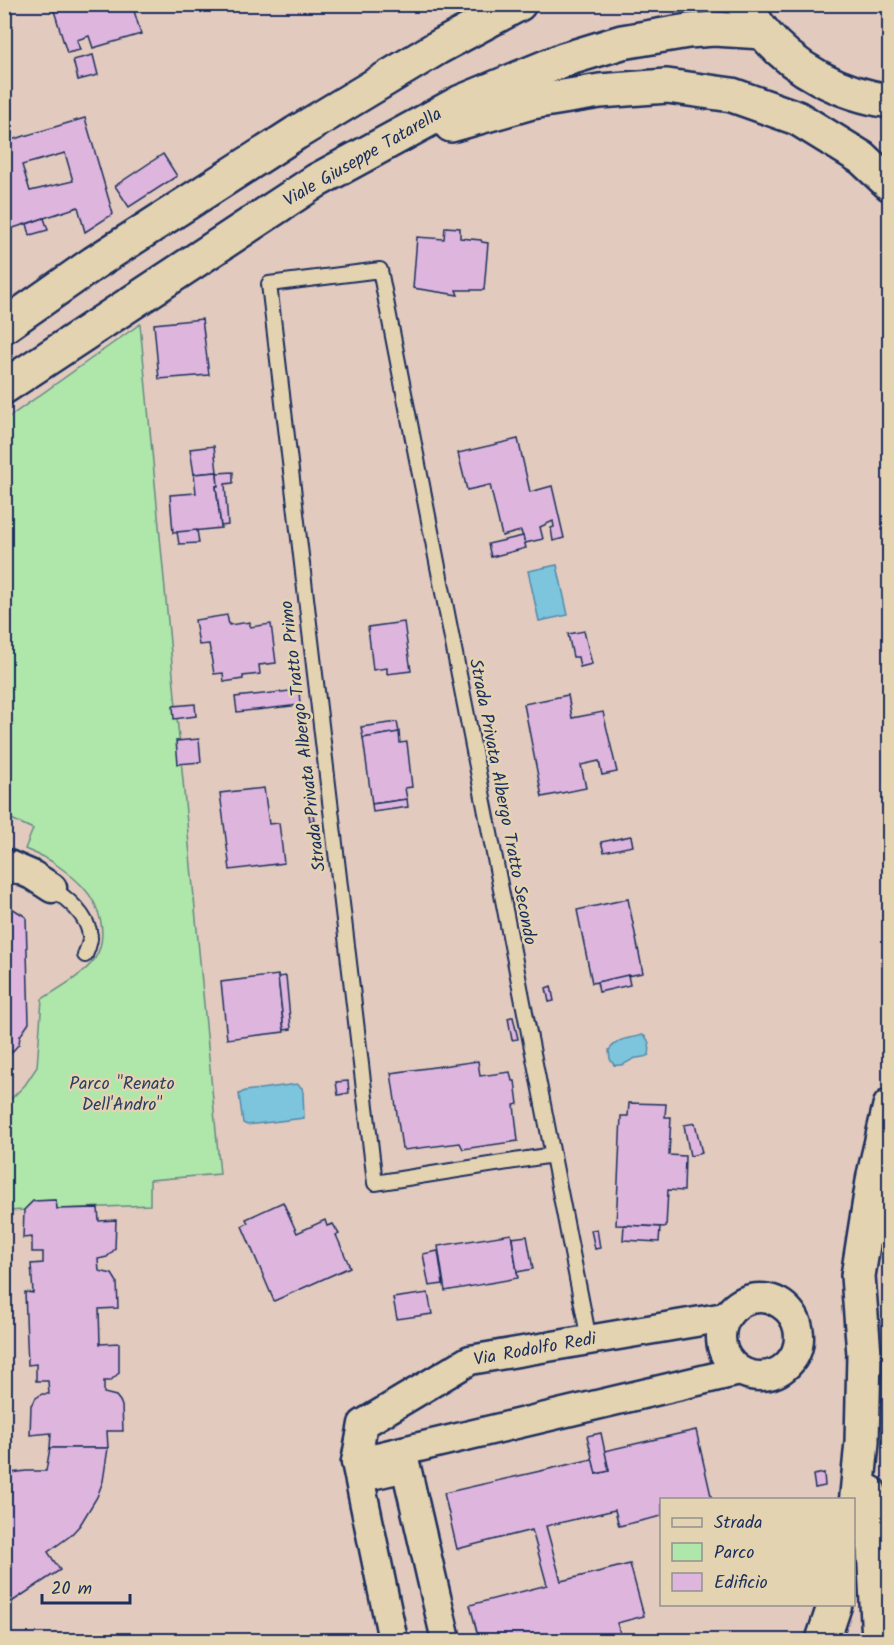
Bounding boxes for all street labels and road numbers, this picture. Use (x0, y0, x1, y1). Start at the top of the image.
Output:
street label: Viale Giuseppe Tatarella (278, 101, 448, 215)
street label: Strada Privata Albergo Tratto Primo (273, 599, 335, 873)
street label: Strada Privata Albergo Tratto Secondo (460, 656, 544, 948)
street label: Via Rodolfo Redi (472, 1325, 599, 1375)

